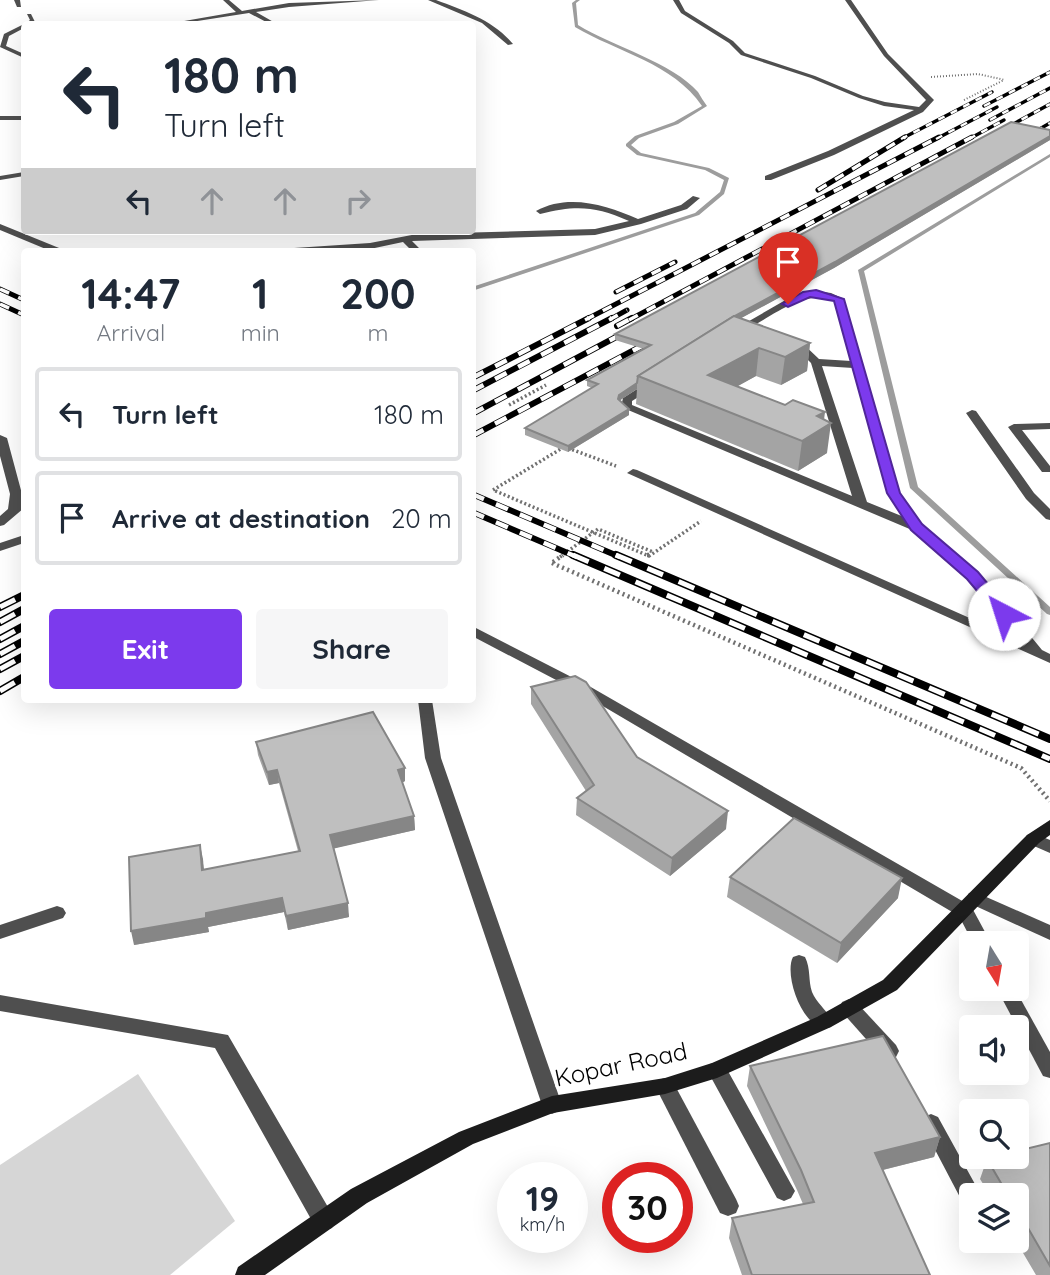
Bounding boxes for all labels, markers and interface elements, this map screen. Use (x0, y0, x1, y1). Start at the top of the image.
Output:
text: 180 m (164, 44, 299, 105)
icon: left (49, 49, 140, 140)
text: Turn left (164, 105, 285, 145)
icon: left (120, 182, 158, 220)
icon: ahead (193, 182, 231, 220)
icon: ahead (266, 182, 304, 220)
icon: right (339, 182, 377, 220)
pin (758, 232, 818, 304)
icon: arrive (769, 243, 807, 281)
text: 14:47 (81, 267, 180, 320)
text: 1 (252, 267, 268, 320)
text: 200 (340, 267, 416, 320)
text: Arrival (96, 318, 165, 347)
text: min (241, 318, 280, 347)
text: m (367, 318, 388, 347)
icon: left (53, 395, 91, 433)
text: Turn left (112, 398, 219, 431)
text: 180 m (374, 398, 444, 431)
icon: arrive (53, 499, 91, 537)
text: Arrive at destination (112, 502, 370, 535)
text: 20 m (391, 502, 452, 535)
position arrow (967, 577, 1041, 651)
button: Exit (49, 609, 242, 689)
button: Share (256, 609, 448, 689)
north arrow (959, 931, 1029, 1001)
map controls (959, 931, 1029, 1253)
button: sound (959, 1015, 1029, 1085)
street label: Kopar Road (552, 1035, 690, 1093)
button: search (959, 1099, 1029, 1169)
speed limit sign: 30 (602, 1162, 693, 1253)
text: 19 (526, 1176, 559, 1220)
button: layers (959, 1183, 1029, 1253)
text: km/h (520, 1213, 565, 1236)

